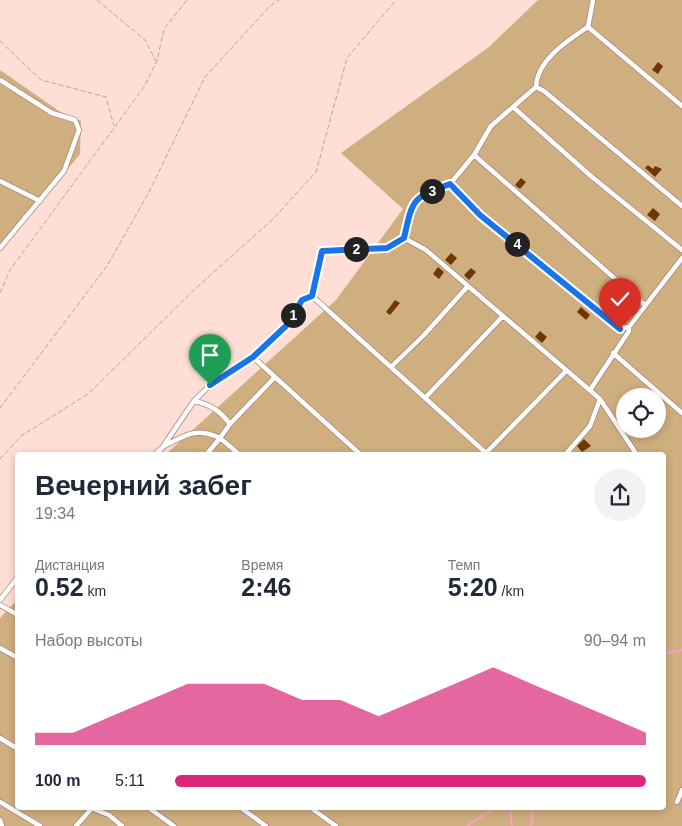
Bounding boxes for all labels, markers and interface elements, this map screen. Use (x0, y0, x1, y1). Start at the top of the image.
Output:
pin: 3 (420, 178, 444, 204)
text: 3 (429, 183, 436, 199)
pin: 4 (504, 232, 530, 256)
pin: 2 (344, 236, 368, 262)
text: 4 (514, 236, 521, 252)
text: 2 (353, 241, 360, 257)
pin (599, 278, 641, 329)
icon: check (606, 285, 634, 313)
pin: 1 (280, 302, 306, 328)
text: 1 (290, 307, 297, 323)
pin (189, 334, 231, 385)
icon: arrive (196, 341, 224, 369)
map controls (616, 388, 666, 438)
button: locate (616, 388, 666, 438)
button: share (594, 469, 646, 521)
text: Вечерний забег (35, 470, 252, 501)
text: 19:34 (35, 505, 75, 522)
text: Дистанция (35, 557, 105, 573)
text: Время (241, 557, 283, 573)
text: Темп (448, 557, 480, 573)
text: 0.52 (35, 573, 84, 601)
text: 2:46 (241, 573, 291, 601)
text: 5:20 (448, 573, 498, 601)
text: km (84, 583, 106, 599)
text: /km (498, 583, 524, 599)
text: Набор высоты (35, 632, 142, 649)
text: 90–94 m (584, 632, 646, 649)
text: 100 m (35, 772, 80, 789)
text: 5:11 (115, 772, 145, 789)

